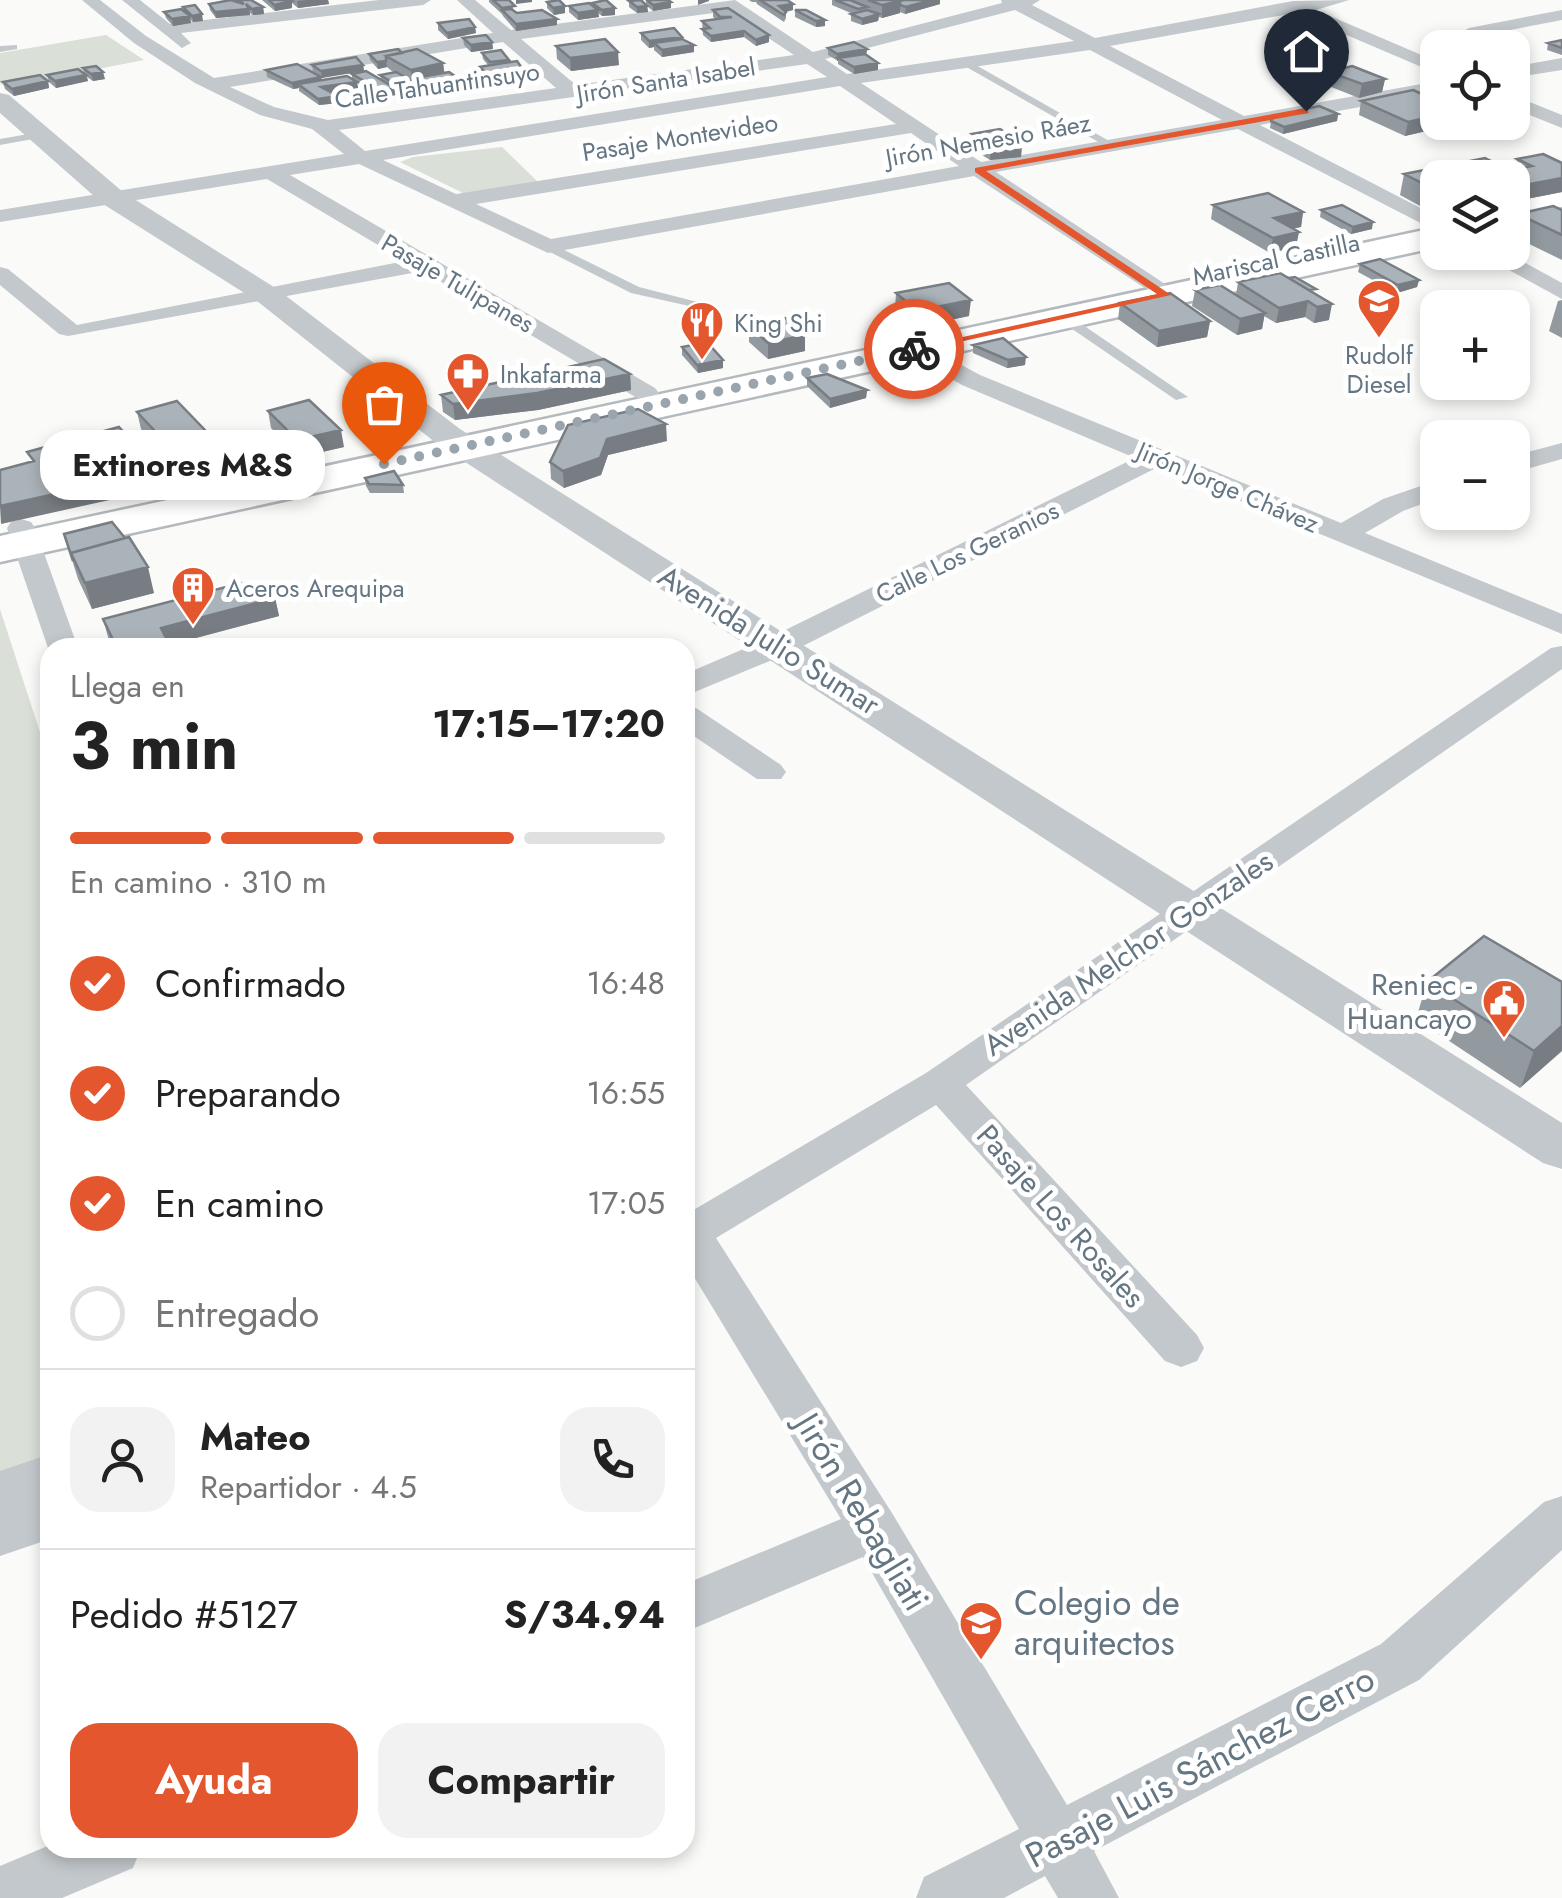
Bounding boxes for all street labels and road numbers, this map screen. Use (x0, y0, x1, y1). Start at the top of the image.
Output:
street label: Jirón Santa Isabel (571, 48, 758, 112)
street label: Calle Tahuantinsuyo (332, 53, 542, 117)
street label: Pasaje Montevideo (580, 104, 780, 170)
street label: Jirón Nemesio Ráez (880, 104, 1094, 176)
street label: Mariscal Castilla (1189, 224, 1363, 294)
street label: Pasaje Tulipanes (375, 225, 541, 341)
street label: Jirón Jorge Chávez (1129, 431, 1325, 542)
street label: Calle Los Geranios (869, 492, 1065, 612)
street label: Avenida Julio Sumar (650, 554, 889, 726)
street label: Avenida Melchor Gonzales (975, 840, 1281, 1066)
street label: Pasaje Los Rosales (967, 1115, 1155, 1317)
street label: Jirón Rebagliati (781, 1400, 941, 1620)
street label: Pasaje Luis Sánchez Cerro (1017, 1654, 1383, 1880)

